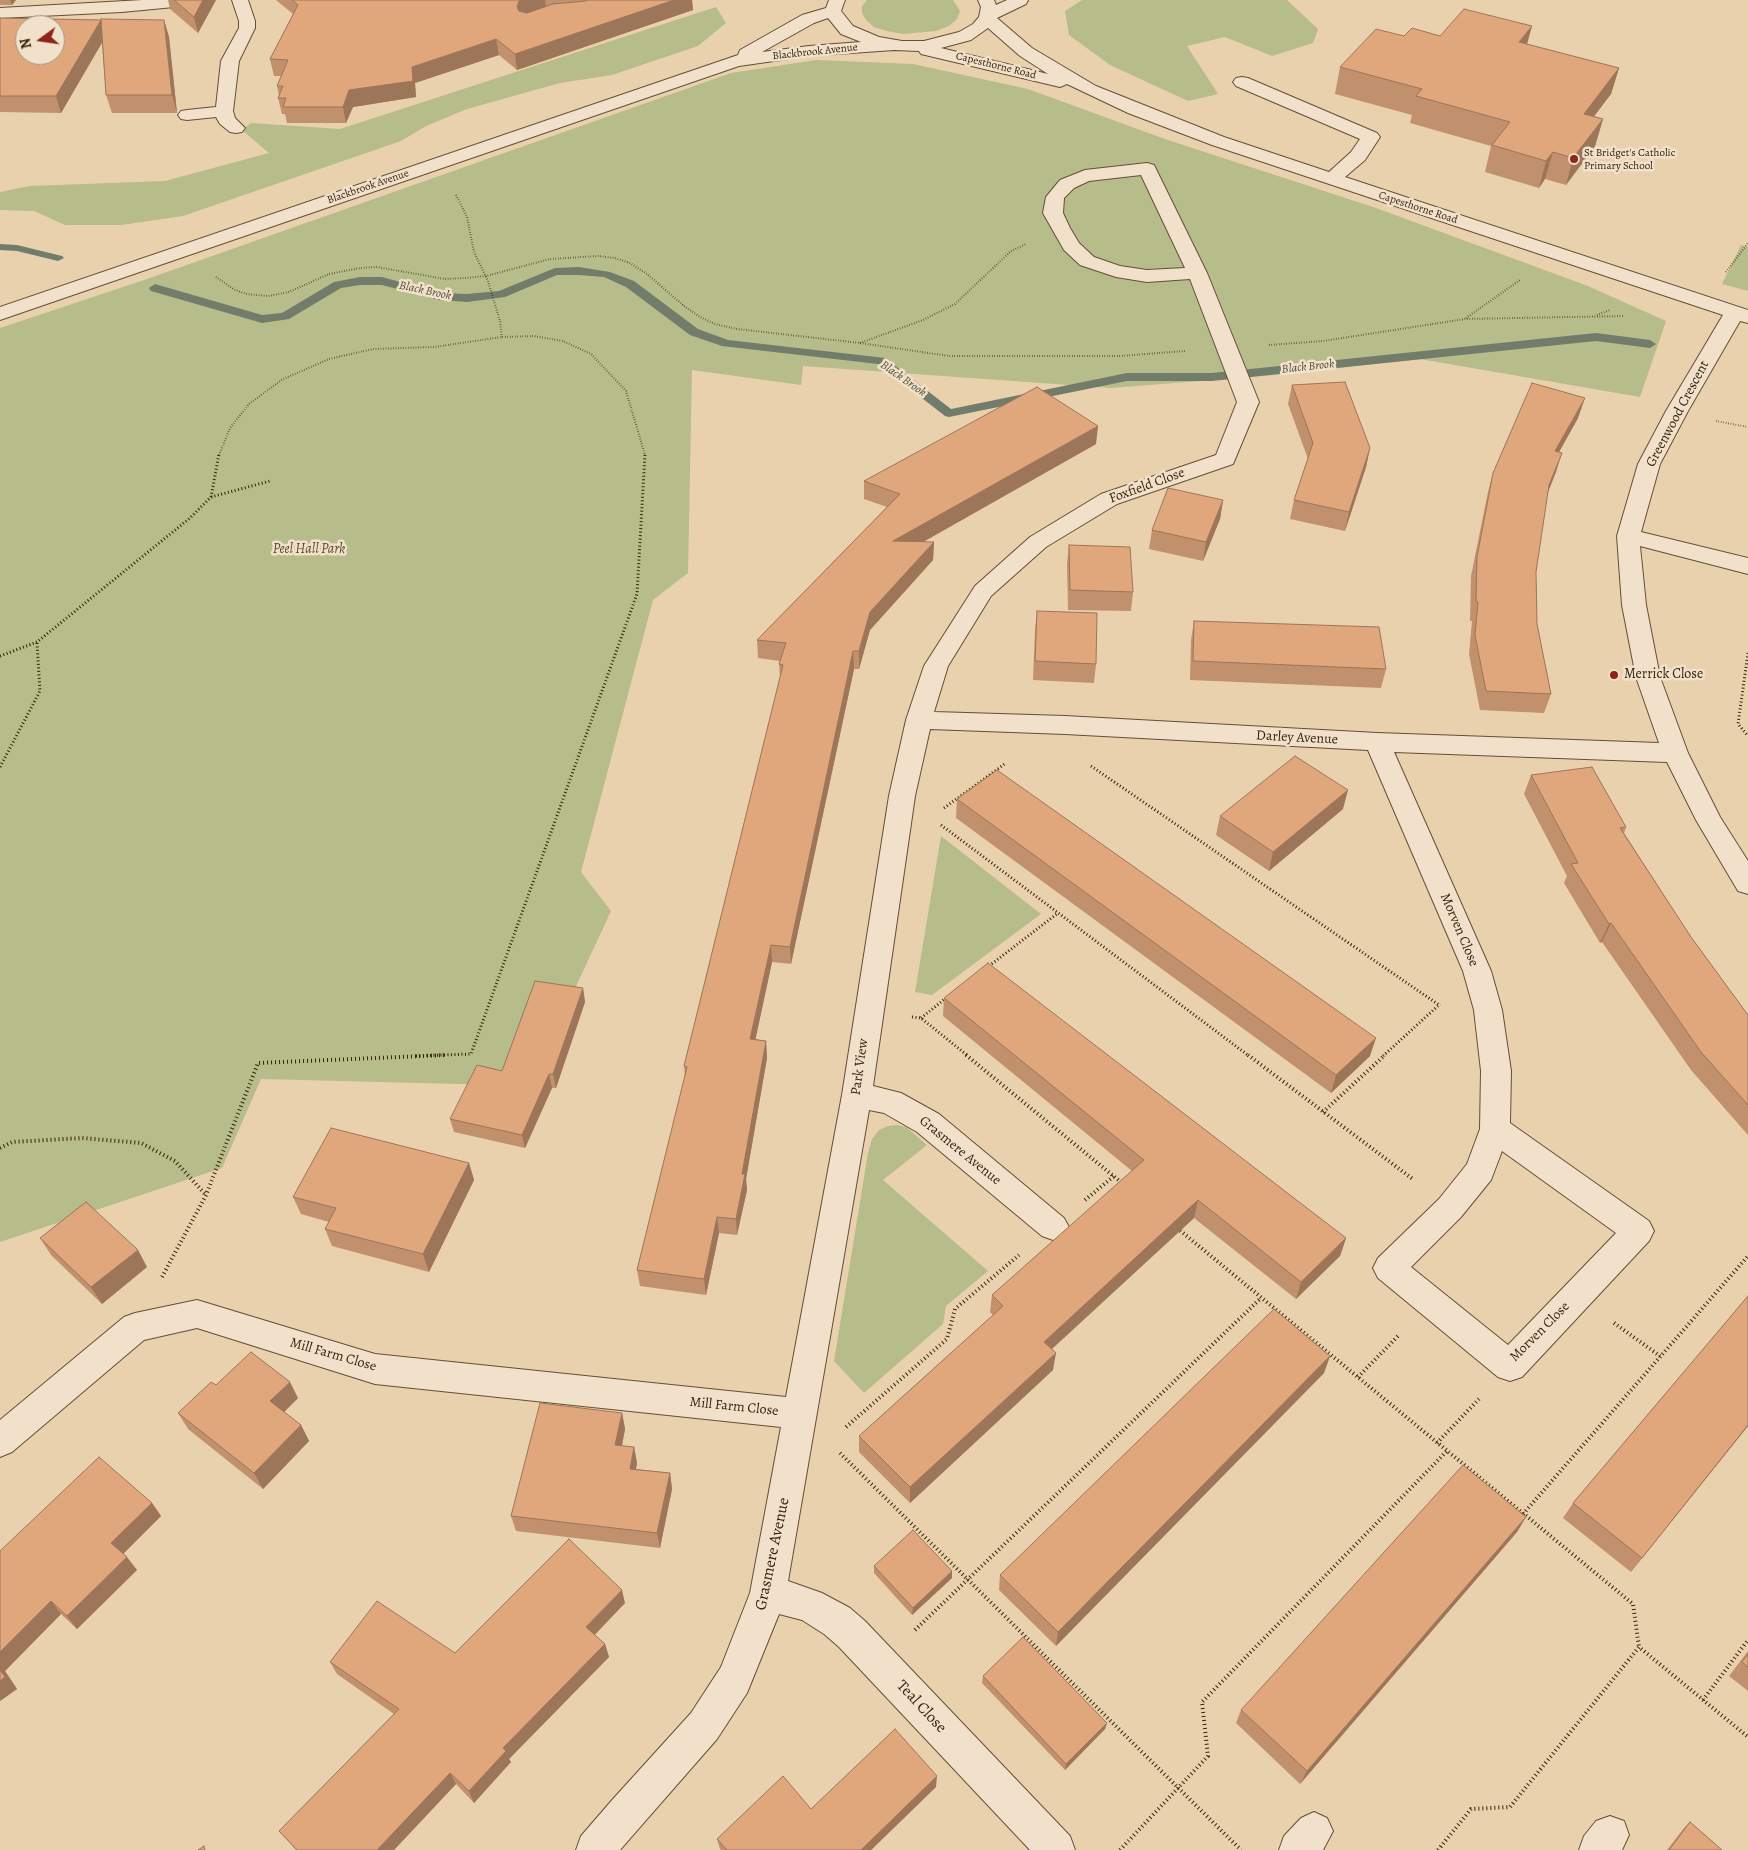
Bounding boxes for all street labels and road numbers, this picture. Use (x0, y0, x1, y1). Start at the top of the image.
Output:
street label: Blackbrook Avenue (772, 41, 858, 63)
street label: Capesthorne Road (954, 50, 1038, 82)
street label: Blackbrook Avenue (325, 167, 411, 207)
street label: Capesthorne Road (1377, 189, 1459, 227)
street label: Greenwood Crescent (1643, 358, 1713, 470)
street label: Foxfield Close (1107, 465, 1187, 507)
street label: Darley Avenue (1256, 727, 1338, 749)
street label: Morven Close (1436, 891, 1482, 969)
street label: Park View (848, 1038, 872, 1096)
street label: Grasmere Avenue (916, 1113, 1004, 1189)
street label: Morven Close (1507, 1299, 1573, 1365)
street label: Mill Farm Close (288, 1335, 378, 1375)
street label: Mill Farm Close (689, 1394, 779, 1420)
street label: Grasmere Avenue (752, 1496, 794, 1612)
street label: Teal Close (892, 1677, 950, 1737)

